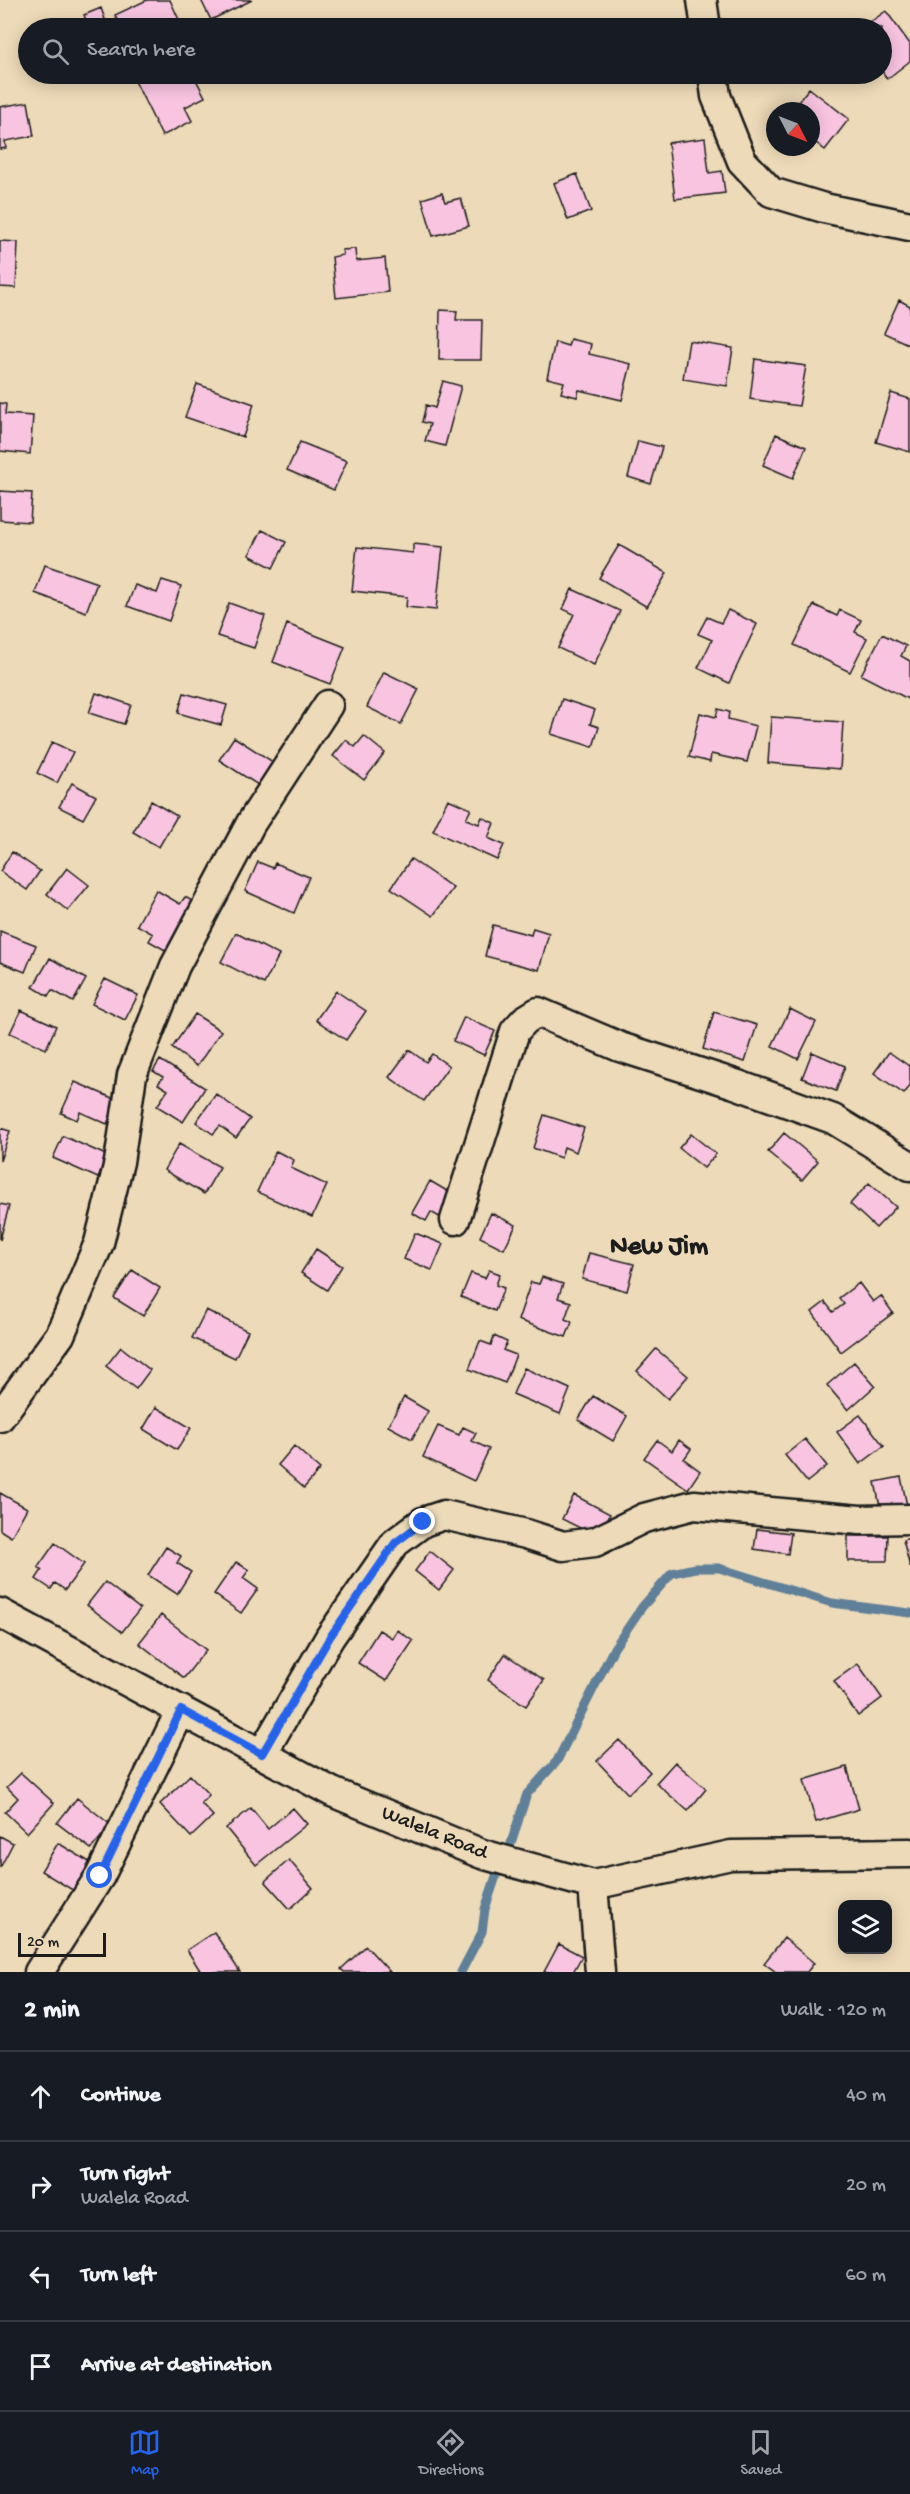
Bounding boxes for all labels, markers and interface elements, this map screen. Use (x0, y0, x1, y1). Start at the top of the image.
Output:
search box (18, 18, 892, 84)
icon: search (39, 35, 72, 68)
text: Search here (87, 38, 195, 64)
north arrow (766, 102, 820, 156)
district label: New Jim (610, 1232, 709, 1264)
route end (409, 1508, 435, 1534)
street label: Walela Road (377, 1801, 492, 1867)
route start (86, 1862, 112, 1888)
map controls (838, 1900, 892, 1954)
button: layers (838, 1900, 892, 1954)
scale bar (18, 1930, 106, 1958)
text: 20 m (27, 1934, 59, 1953)
text: 2 min (24, 1996, 79, 2027)
text: Walk · 120 m (781, 2000, 886, 2023)
icon: ahead (24, 2080, 57, 2113)
text: Continue (81, 2083, 161, 2109)
text: 40 m (846, 2085, 886, 2108)
text: Turn right (81, 2162, 169, 2188)
icon: right (24, 2170, 57, 2203)
text: 20 m (846, 2175, 886, 2198)
text: Walela Road (81, 2188, 188, 2211)
icon: left (24, 2260, 57, 2293)
text: Turn left (81, 2263, 155, 2289)
text: 60 m (846, 2265, 886, 2288)
icon: arrive (24, 2350, 57, 2383)
text: Arrive at destination (81, 2353, 271, 2379)
tab: Map (128, 2426, 161, 2481)
tab: Directions (418, 2426, 484, 2481)
tab: Saved (740, 2426, 781, 2481)

